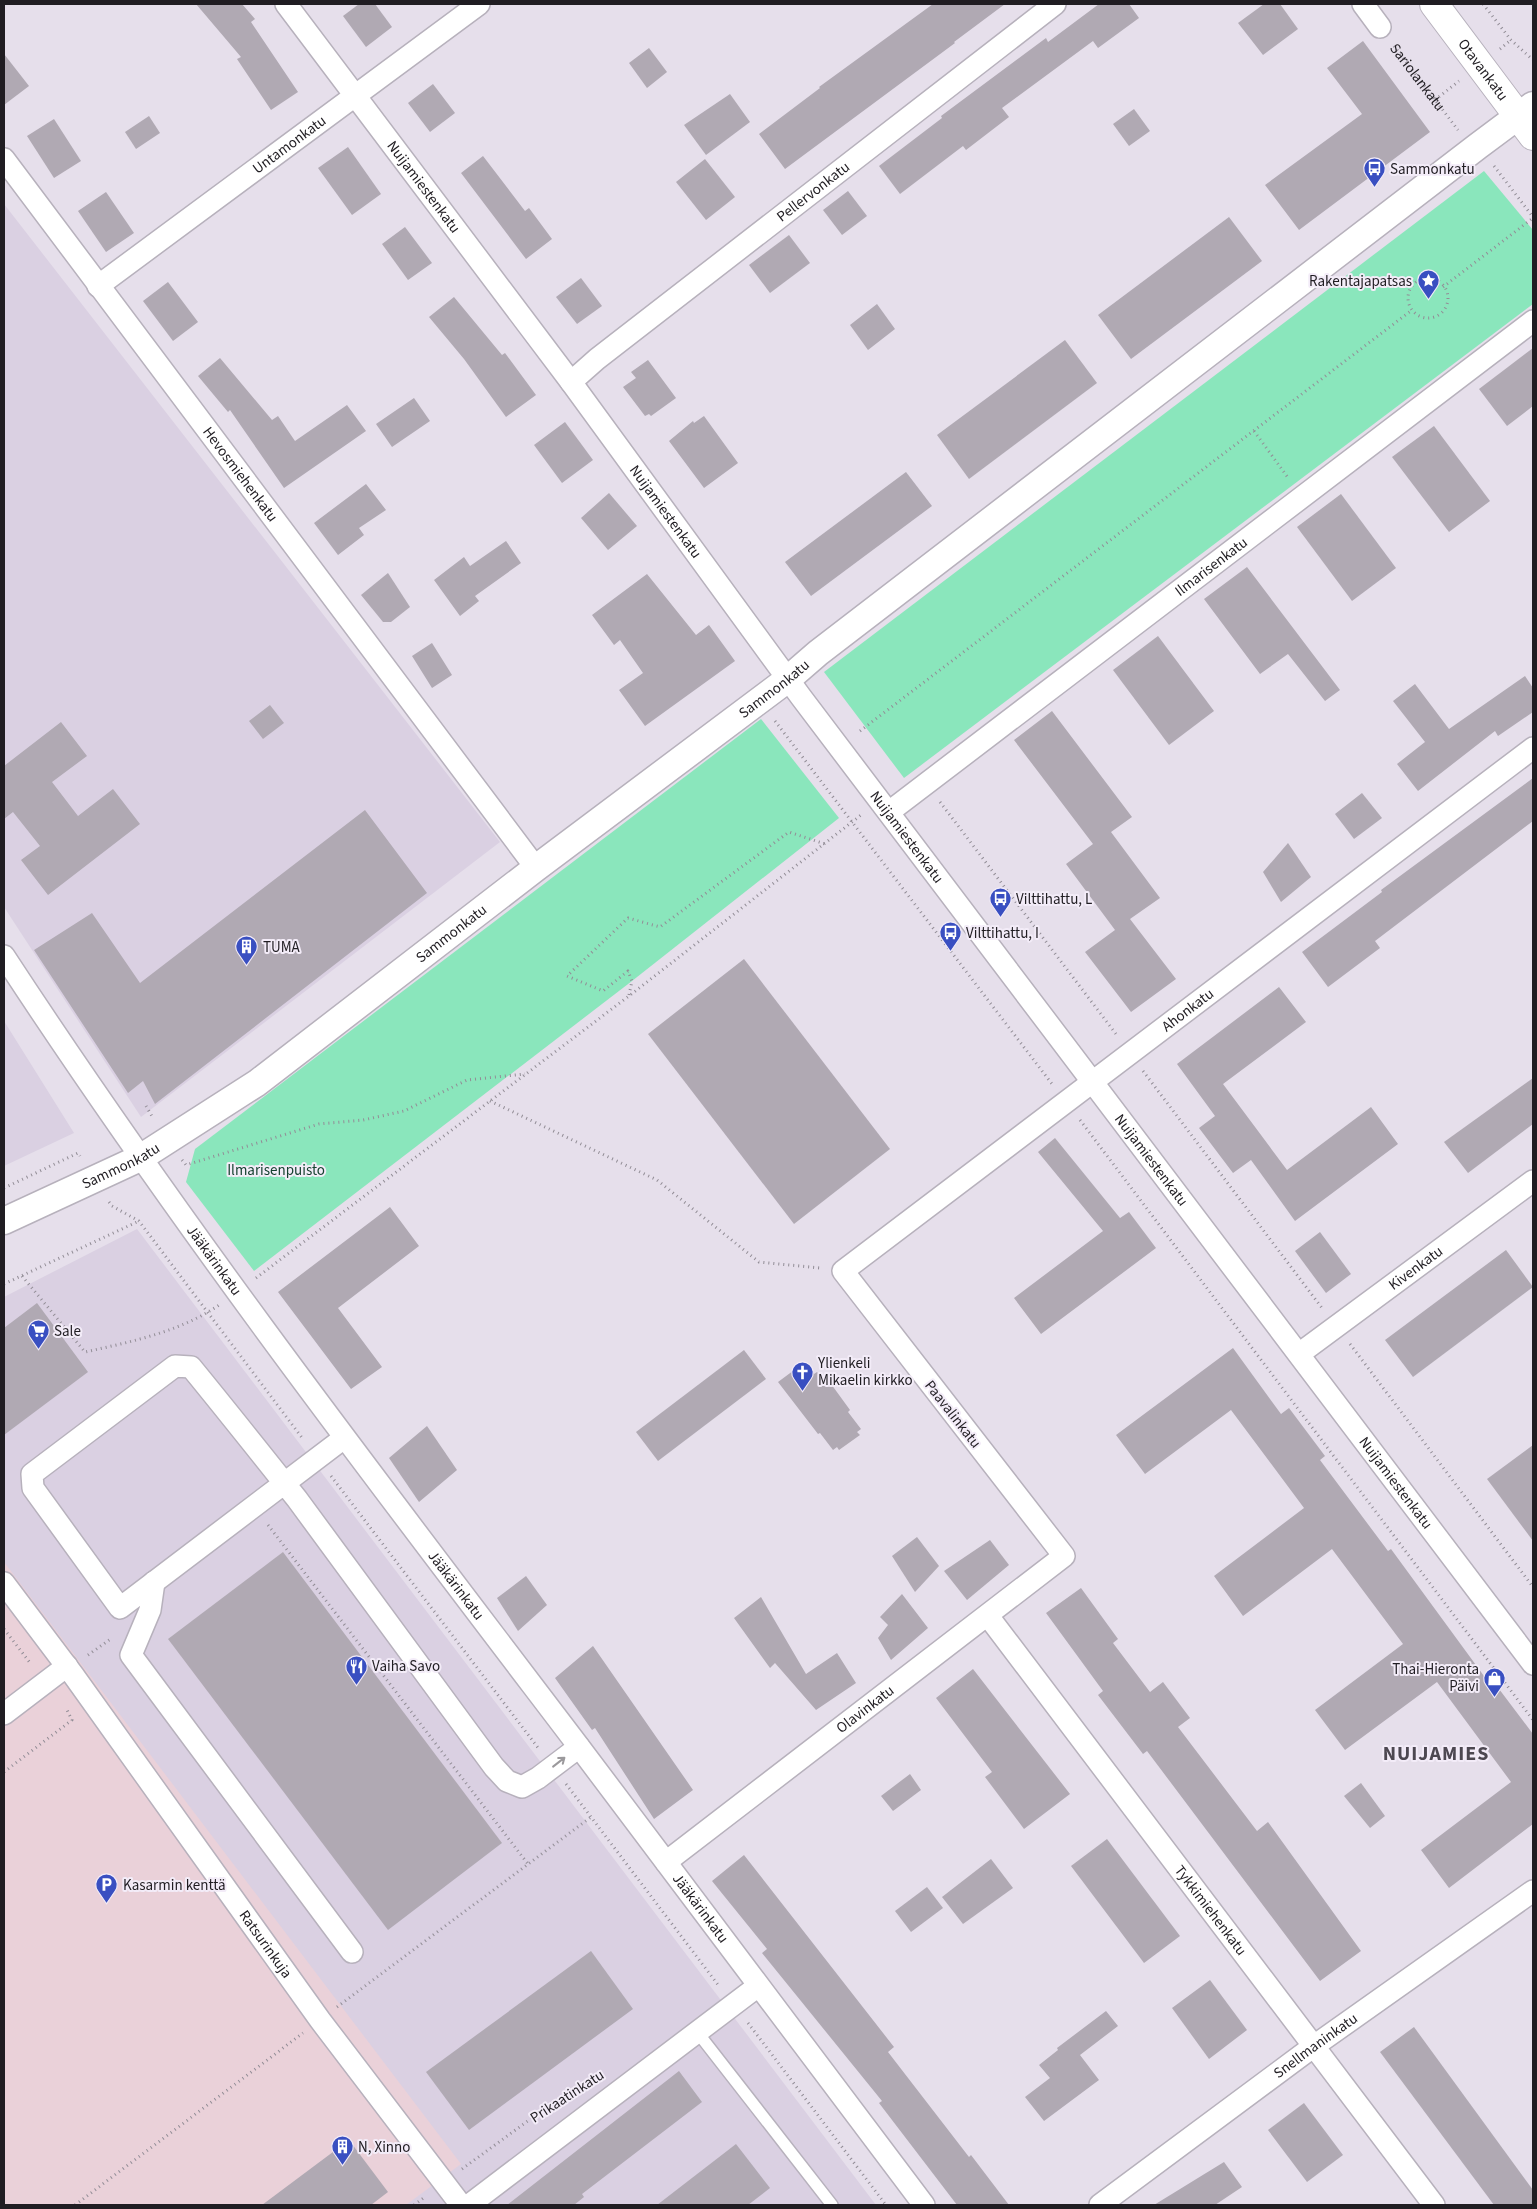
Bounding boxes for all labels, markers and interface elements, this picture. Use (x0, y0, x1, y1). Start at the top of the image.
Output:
street label: Otavankatu (1453, 35, 1513, 105)
street label: Sariolankatu (1385, 39, 1450, 116)
street label: Untamonkatu (248, 111, 331, 179)
street label: Nuijamiestenkatu (382, 137, 465, 238)
street label: Pellervonkatu (772, 157, 854, 227)
bus stop icon: Sammonkatu (1362, 157, 1386, 188)
place label: Sammonkatu (1390, 159, 1475, 180)
place icon: Rakentajapatsas (1416, 269, 1440, 300)
place label: Rakentajapatsas (1309, 271, 1412, 292)
street label: Hevosmiehenkatu (197, 423, 283, 526)
street label: Nuijamiestenkatu (624, 461, 706, 563)
street label: Ilmarisenkatu (1171, 532, 1252, 601)
street label: Sammonkatu (734, 655, 814, 723)
street label: Nuijamiestenkatu (865, 787, 948, 888)
bus stop icon: Vilttihattu, L (988, 887, 1012, 918)
place label: Vilttihattu, L (1016, 889, 1092, 910)
street label: Sammonkatu (412, 900, 491, 968)
bus stop icon: Vilttihattu, I (938, 921, 962, 952)
place label: Vilttihattu, I (966, 923, 1039, 944)
building icon: TUMA (235, 935, 259, 966)
place label: TUMA (263, 937, 301, 958)
street label: Ahonkatu (1157, 984, 1218, 1037)
street label: Nuijamiestenkatu (1109, 1110, 1193, 1211)
street label: Sammonkatu (78, 1138, 164, 1195)
park label: Ilmarisenpuisto (227, 1160, 325, 1181)
street label: Jääkärinkatu (181, 1221, 247, 1300)
street label: Kivenkatu (1384, 1241, 1447, 1295)
supermarket icon: Sale (26, 1319, 50, 1350)
place label: Sale (54, 1321, 81, 1342)
place label: Ylienkeli Mikaelin kirkko (817, 1353, 913, 1391)
church icon: Ylienkeli Mikaelin kirkko (790, 1360, 814, 1391)
street label: Paavalinkatu (919, 1376, 986, 1453)
street label: Nuijamiestenkatu (1354, 1433, 1437, 1534)
street label: Jääkärinkatu (423, 1546, 489, 1625)
restaurant icon: Vaiha Savo (344, 1654, 368, 1685)
place label: Vaiha Savo (372, 1656, 440, 1677)
place label: Thai-Hieronta Päivi (1392, 1659, 1479, 1697)
shop icon: Thai-Hieronta Päivi (1483, 1666, 1507, 1697)
street label: Olavinkatu (832, 1680, 899, 1739)
district label: NUIJAMIES (1383, 1740, 1489, 1768)
one-way arrow (552, 1757, 565, 1768)
street label: Tykkimiehenkatu (1169, 1861, 1251, 1960)
street label: Jääkärinkatu (667, 1869, 733, 1948)
parking icon: Kasarmin kenttä (95, 1873, 119, 1904)
place label: Kasarmin kenttä (123, 1875, 226, 1896)
street label: Ratsurinkuja (234, 1906, 297, 1983)
street label: Snellmaninkatu (1269, 2008, 1362, 2084)
street label: Prikaatinkatu (526, 2065, 608, 2128)
building icon: N, Xinno (330, 2135, 354, 2166)
place label: N, Xinno (358, 2137, 410, 2158)

